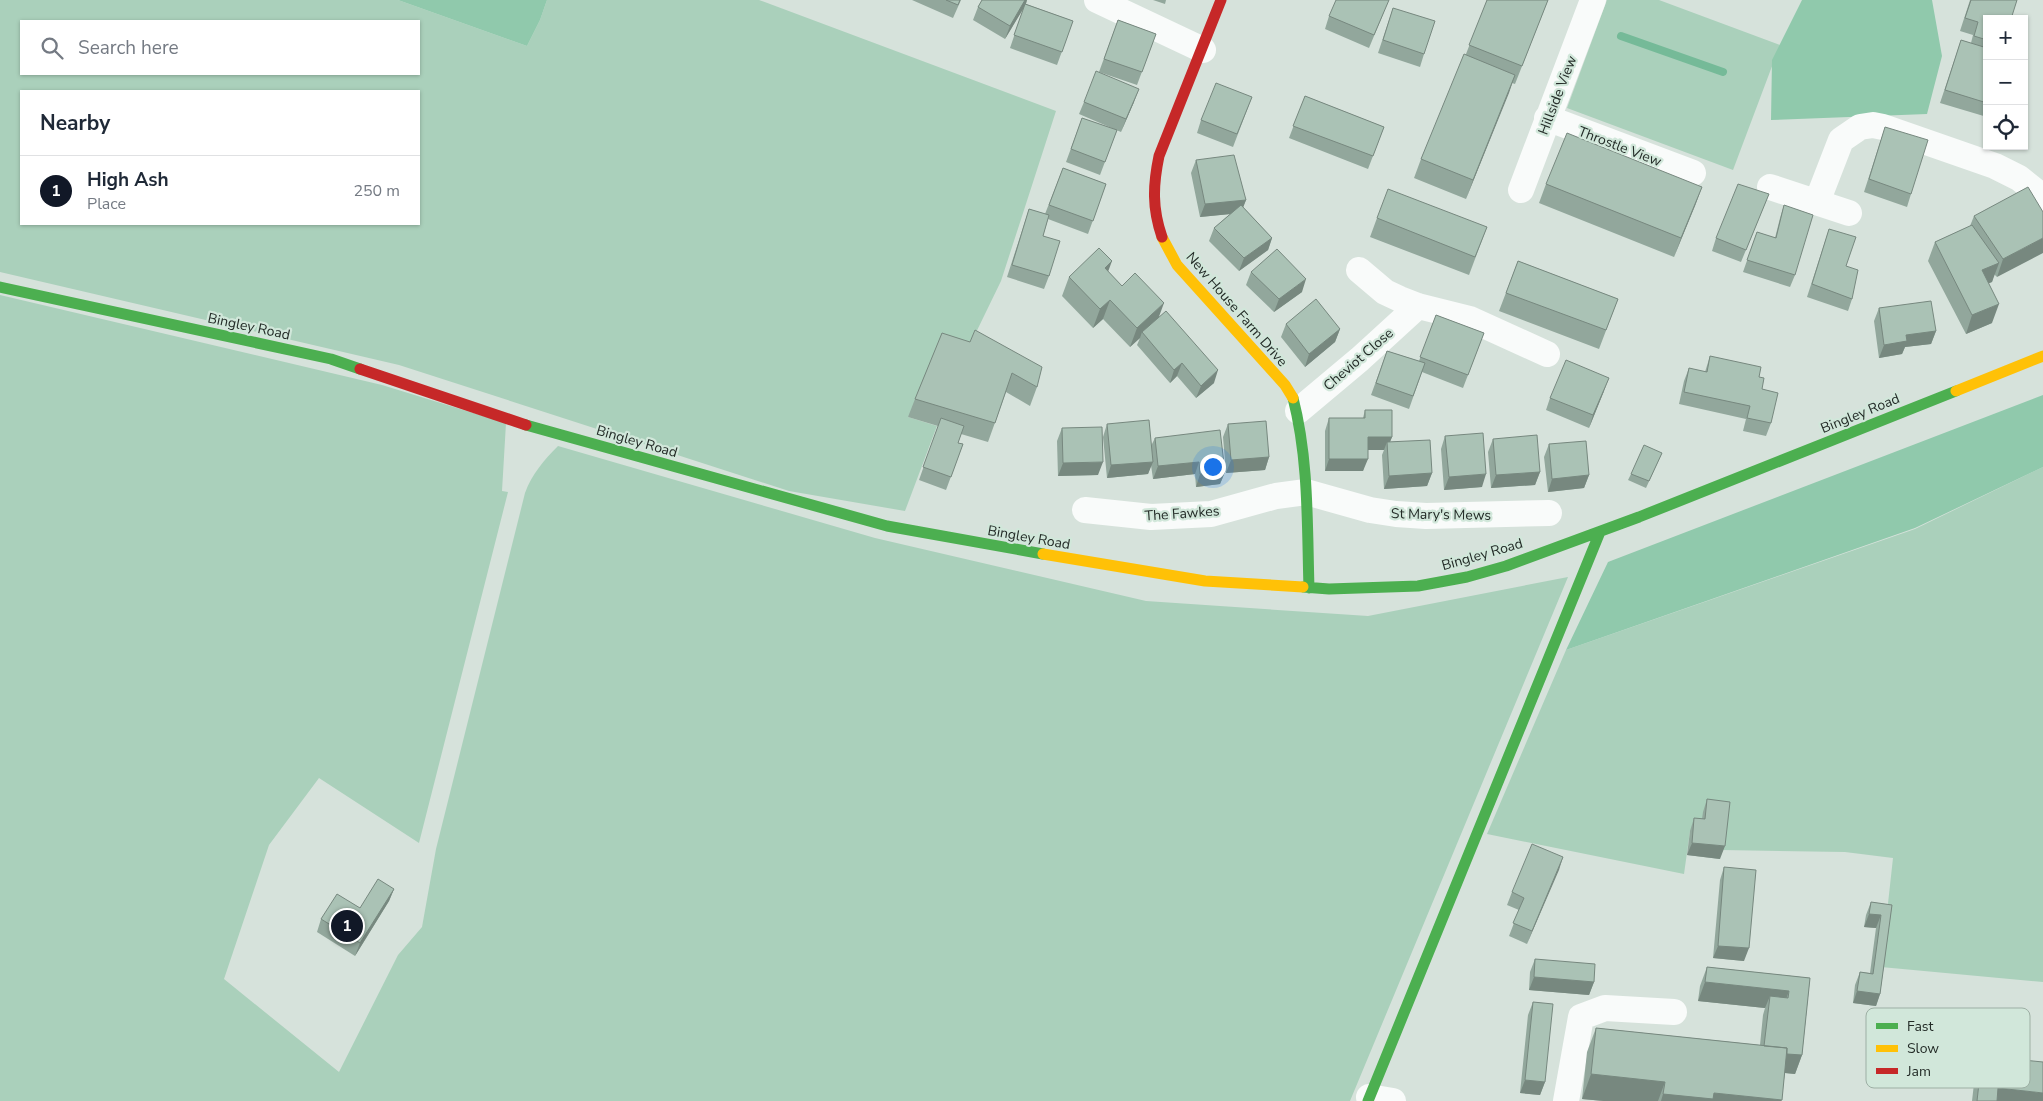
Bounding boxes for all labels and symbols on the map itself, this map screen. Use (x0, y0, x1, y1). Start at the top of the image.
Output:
street label: Hillside View (1534, 53, 1581, 137)
street label: Throstle View (1575, 122, 1664, 171)
street label: New House Farm Drive (1182, 248, 1292, 371)
street label: Bingley Road (206, 308, 292, 344)
street label: Cheviot Close (1319, 324, 1397, 395)
street label: Bingley Road (1818, 389, 1903, 438)
street label: Bingley Road (594, 421, 680, 462)
your location (1200, 454, 1226, 480)
street label: The Fawkes (1144, 501, 1220, 526)
street label: St Mary's Mews (1391, 504, 1492, 525)
street label: Bingley Road (986, 521, 1072, 554)
street label: Bingley Road (1439, 534, 1525, 575)
pin: 1 (331, 907, 363, 945)
legend (1866, 1008, 2030, 1088)
text: Fast (1907, 1017, 1933, 1036)
text: Slow (1907, 1039, 1939, 1058)
text: Jam (1906, 1062, 1931, 1081)

